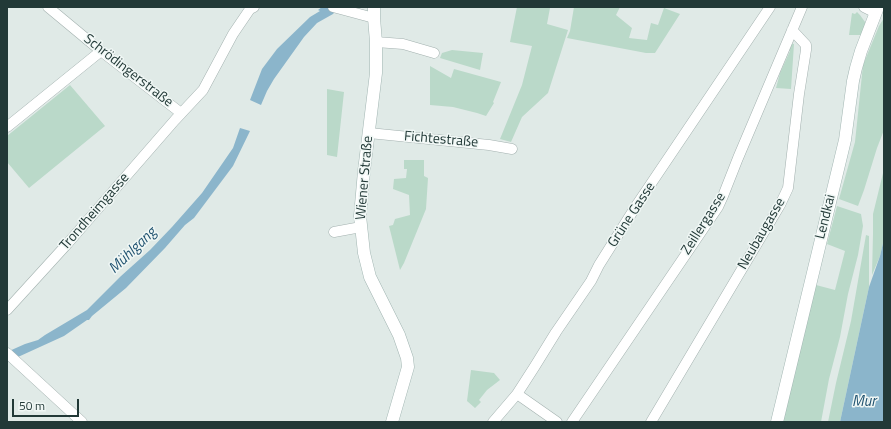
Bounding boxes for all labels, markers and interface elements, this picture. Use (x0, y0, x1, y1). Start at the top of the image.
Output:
street label: Schrödingerstraße (80, 31, 176, 111)
street label: Fichtestraße (403, 128, 479, 152)
street label: Wiener Straße (353, 135, 377, 221)
street label: Trondheimgasse (57, 170, 133, 254)
street label: Grüne Gasse (605, 179, 659, 251)
street label: Zeillergasse (678, 190, 730, 258)
street label: Lendkai (812, 193, 840, 241)
street label: Neubaugasse (735, 195, 789, 273)
water label: Mühlgang (106, 224, 160, 278)
scale bar (14, 391, 81, 417)
water label: Mur (852, 393, 876, 411)
text: 50 m (19, 396, 45, 415)

